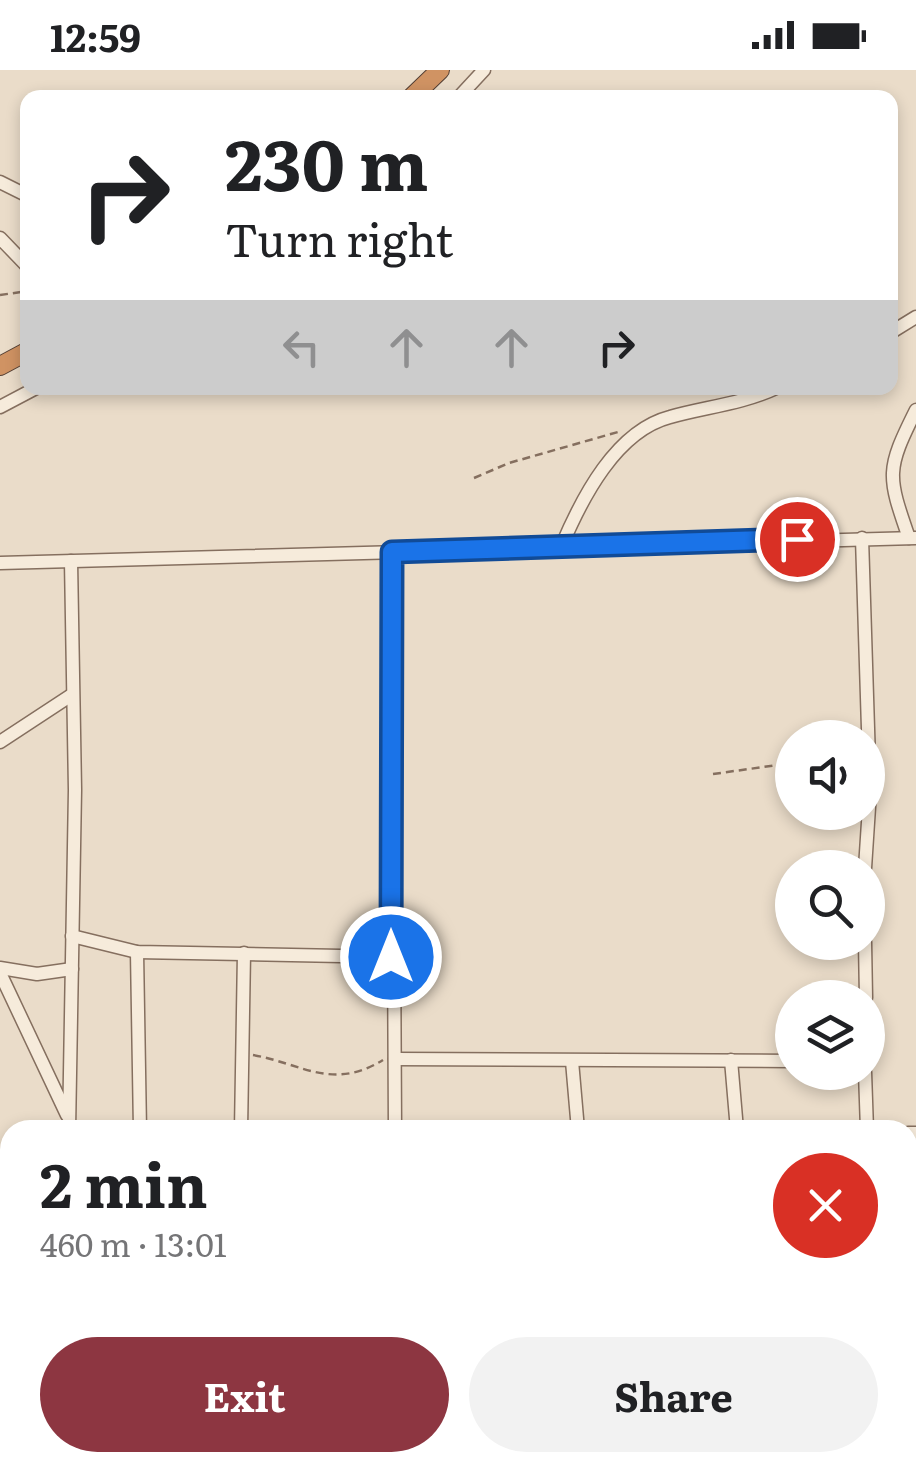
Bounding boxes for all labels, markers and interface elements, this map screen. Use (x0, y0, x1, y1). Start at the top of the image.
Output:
text: 12:59 (50, 7, 141, 64)
text: 230 m (225, 109, 429, 213)
icon: right (60, 130, 190, 260)
text: Turn right (225, 204, 453, 271)
icon: left (274, 320, 329, 375)
icon: ahead (379, 320, 434, 375)
icon: ahead (484, 320, 539, 375)
icon: right (589, 320, 644, 375)
pin (755, 497, 840, 582)
icon: arrive (770, 512, 825, 567)
map controls (775, 720, 885, 1090)
button: sound (775, 720, 885, 830)
button: search (775, 850, 885, 960)
position arrow (339, 905, 443, 1009)
button: layers (775, 980, 885, 1090)
text: 2 min (40, 1137, 208, 1226)
button: close (773, 1153, 878, 1258)
text: 460 m · 13:01 (40, 1219, 227, 1267)
button: Exit (40, 1337, 449, 1452)
button: Share (469, 1337, 878, 1452)

